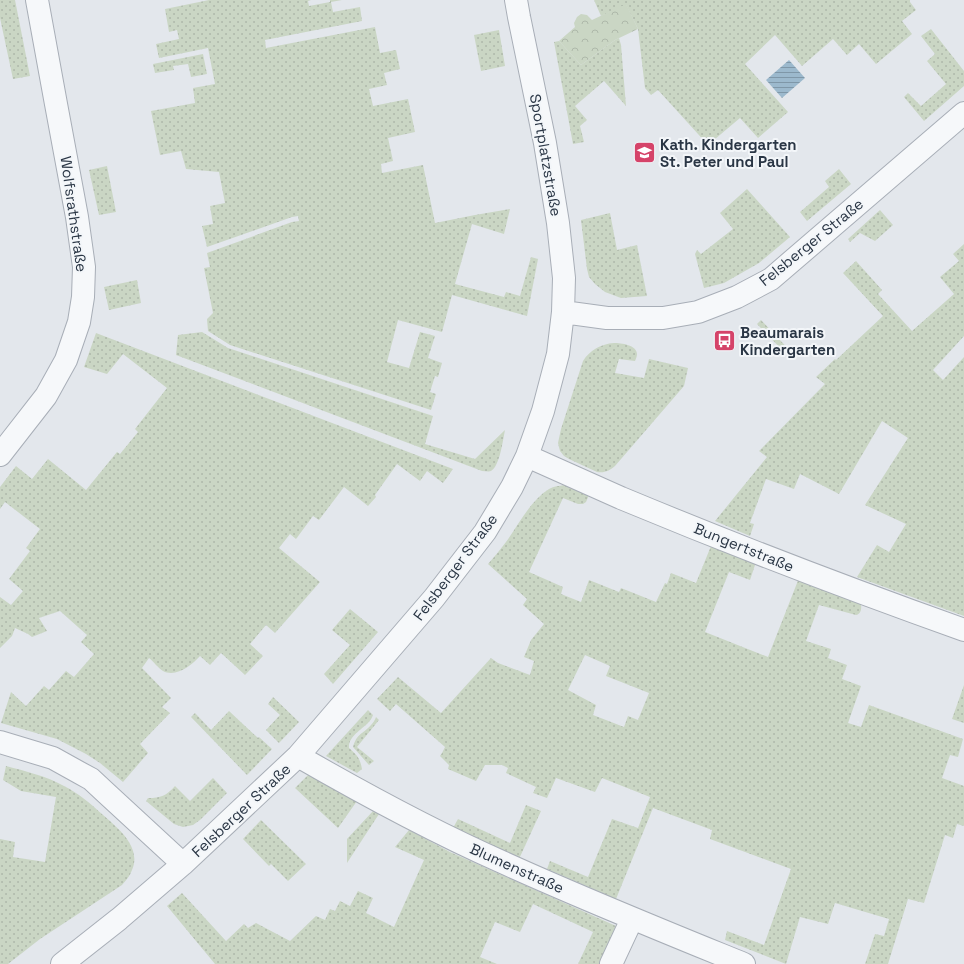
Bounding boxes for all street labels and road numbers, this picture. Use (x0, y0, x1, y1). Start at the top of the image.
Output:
street label: Sportplatzstraße (526, 92, 566, 218)
street label: Wolfsrathstraße (56, 155, 92, 273)
street label: Felsberger Straße (755, 194, 867, 290)
street label: Felsberger Straße (409, 510, 501, 624)
street label: Bungertstraße (691, 518, 797, 576)
street label: Felsberger Straße (187, 759, 295, 861)
street label: Blumenstraße (467, 839, 567, 897)

